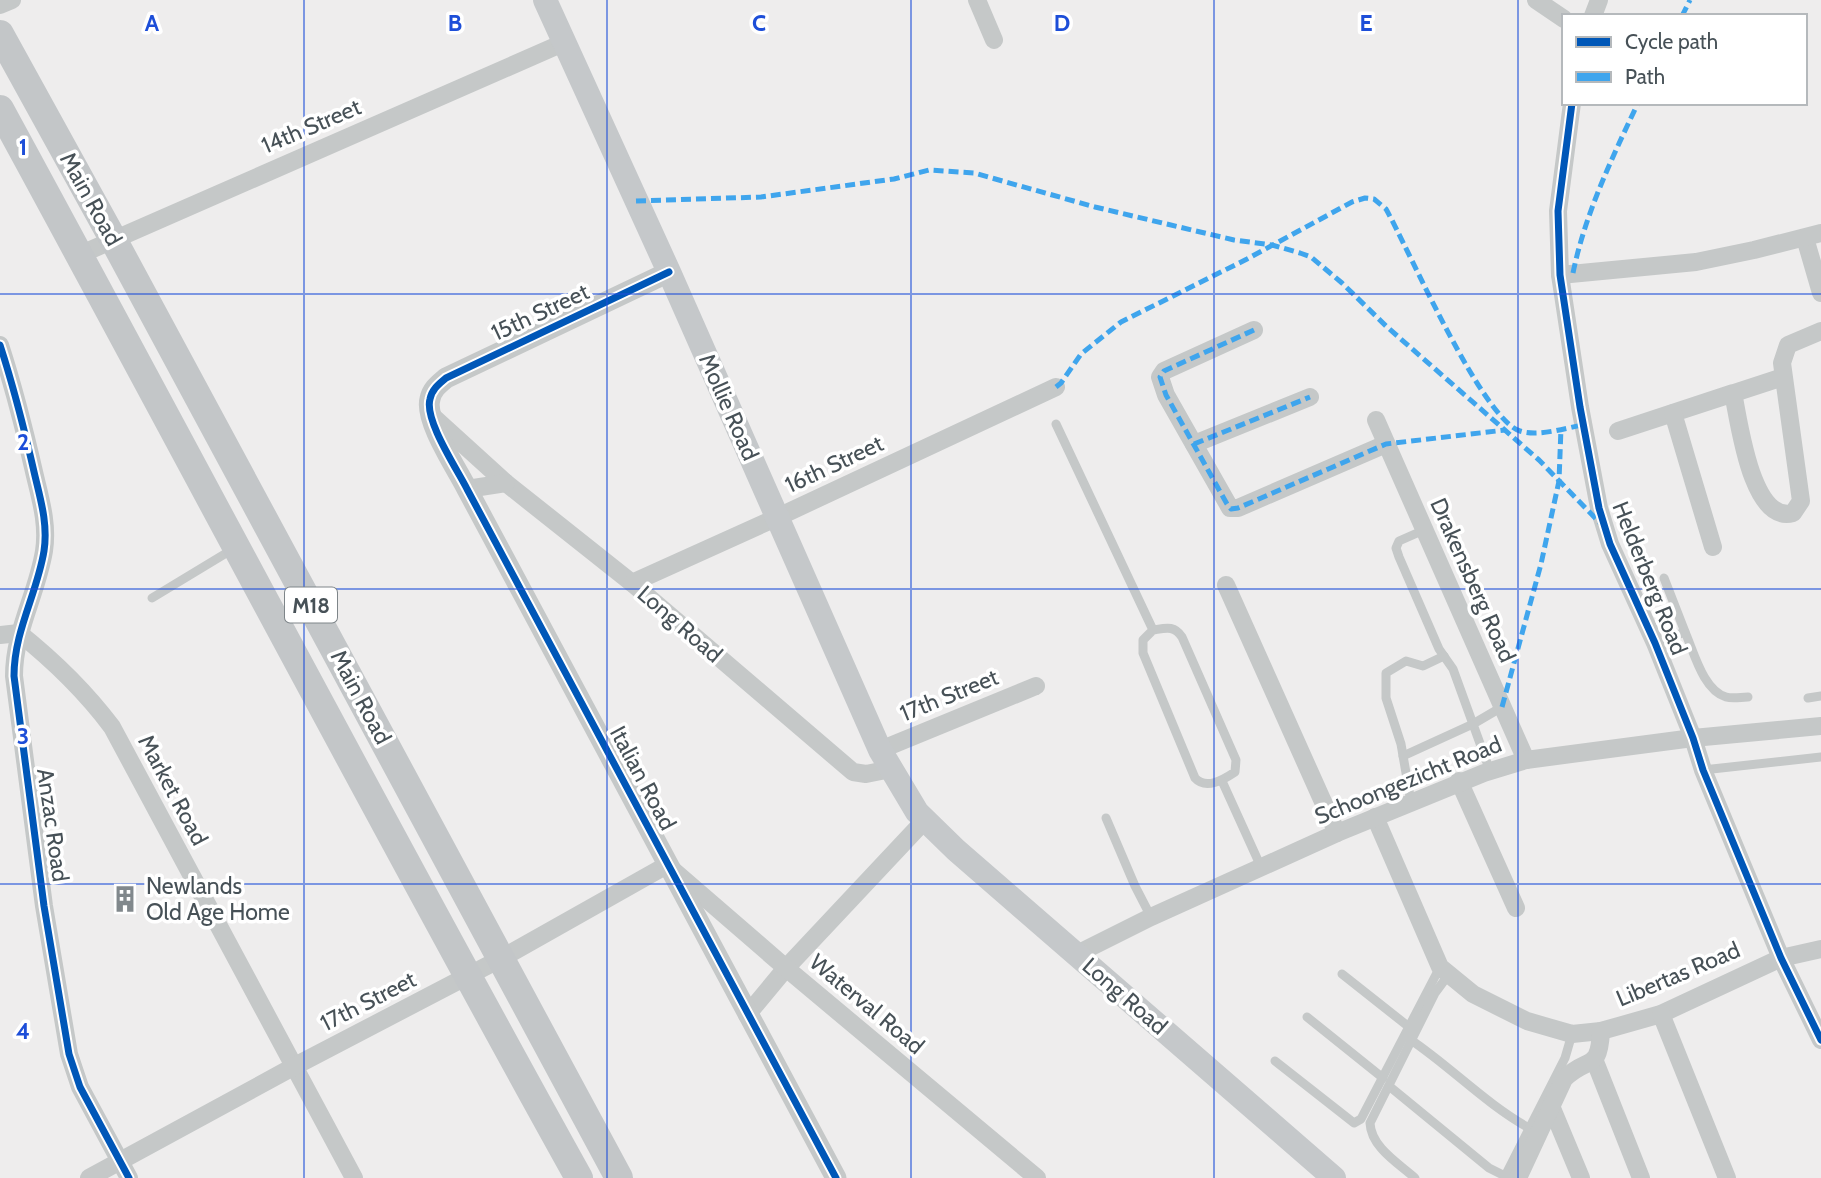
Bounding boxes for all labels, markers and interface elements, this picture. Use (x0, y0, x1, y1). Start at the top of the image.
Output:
text: A (145, 9, 160, 37)
text: B (448, 9, 462, 37)
text: C (752, 9, 766, 37)
text: D (1054, 9, 1070, 37)
text: E (1359, 9, 1373, 37)
legend (1562, 14, 1807, 105)
text: Cycle path (1625, 29, 1718, 54)
text: Path (1625, 64, 1665, 89)
street label: 14th Street (257, 92, 365, 159)
text: 1 (19, 133, 27, 161)
street label: Main Road (54, 147, 128, 251)
street label: 15th Street (487, 277, 593, 347)
street label: Mollie Road (693, 349, 765, 465)
text: 2 (17, 428, 29, 456)
street label: 16th Street (780, 429, 888, 499)
street label: Drakensberg Road (1424, 494, 1522, 666)
street label: Helderberg Road (1606, 497, 1694, 659)
street label: Long Road (632, 580, 728, 668)
road number: M18 (285, 588, 337, 622)
street label: Main Road (325, 645, 397, 749)
street label: 17th Street (896, 663, 1002, 727)
street label: Italian Road (604, 721, 682, 835)
text: 3 (17, 722, 29, 750)
street label: Market Road (132, 730, 214, 850)
street label: Schoongezicht Road (1311, 730, 1505, 830)
street label: Anzac Road (31, 766, 75, 884)
place label: Newlands Old Age Home (146, 872, 290, 926)
building icon: Newlands Old Age Home (110, 884, 140, 914)
street label: Libertas Road (1612, 935, 1744, 1013)
street label: Waterval Road (804, 948, 930, 1060)
street label: Long Road (1077, 952, 1173, 1040)
street label: 17th Street (315, 965, 421, 1037)
text: 4 (16, 1017, 30, 1045)

